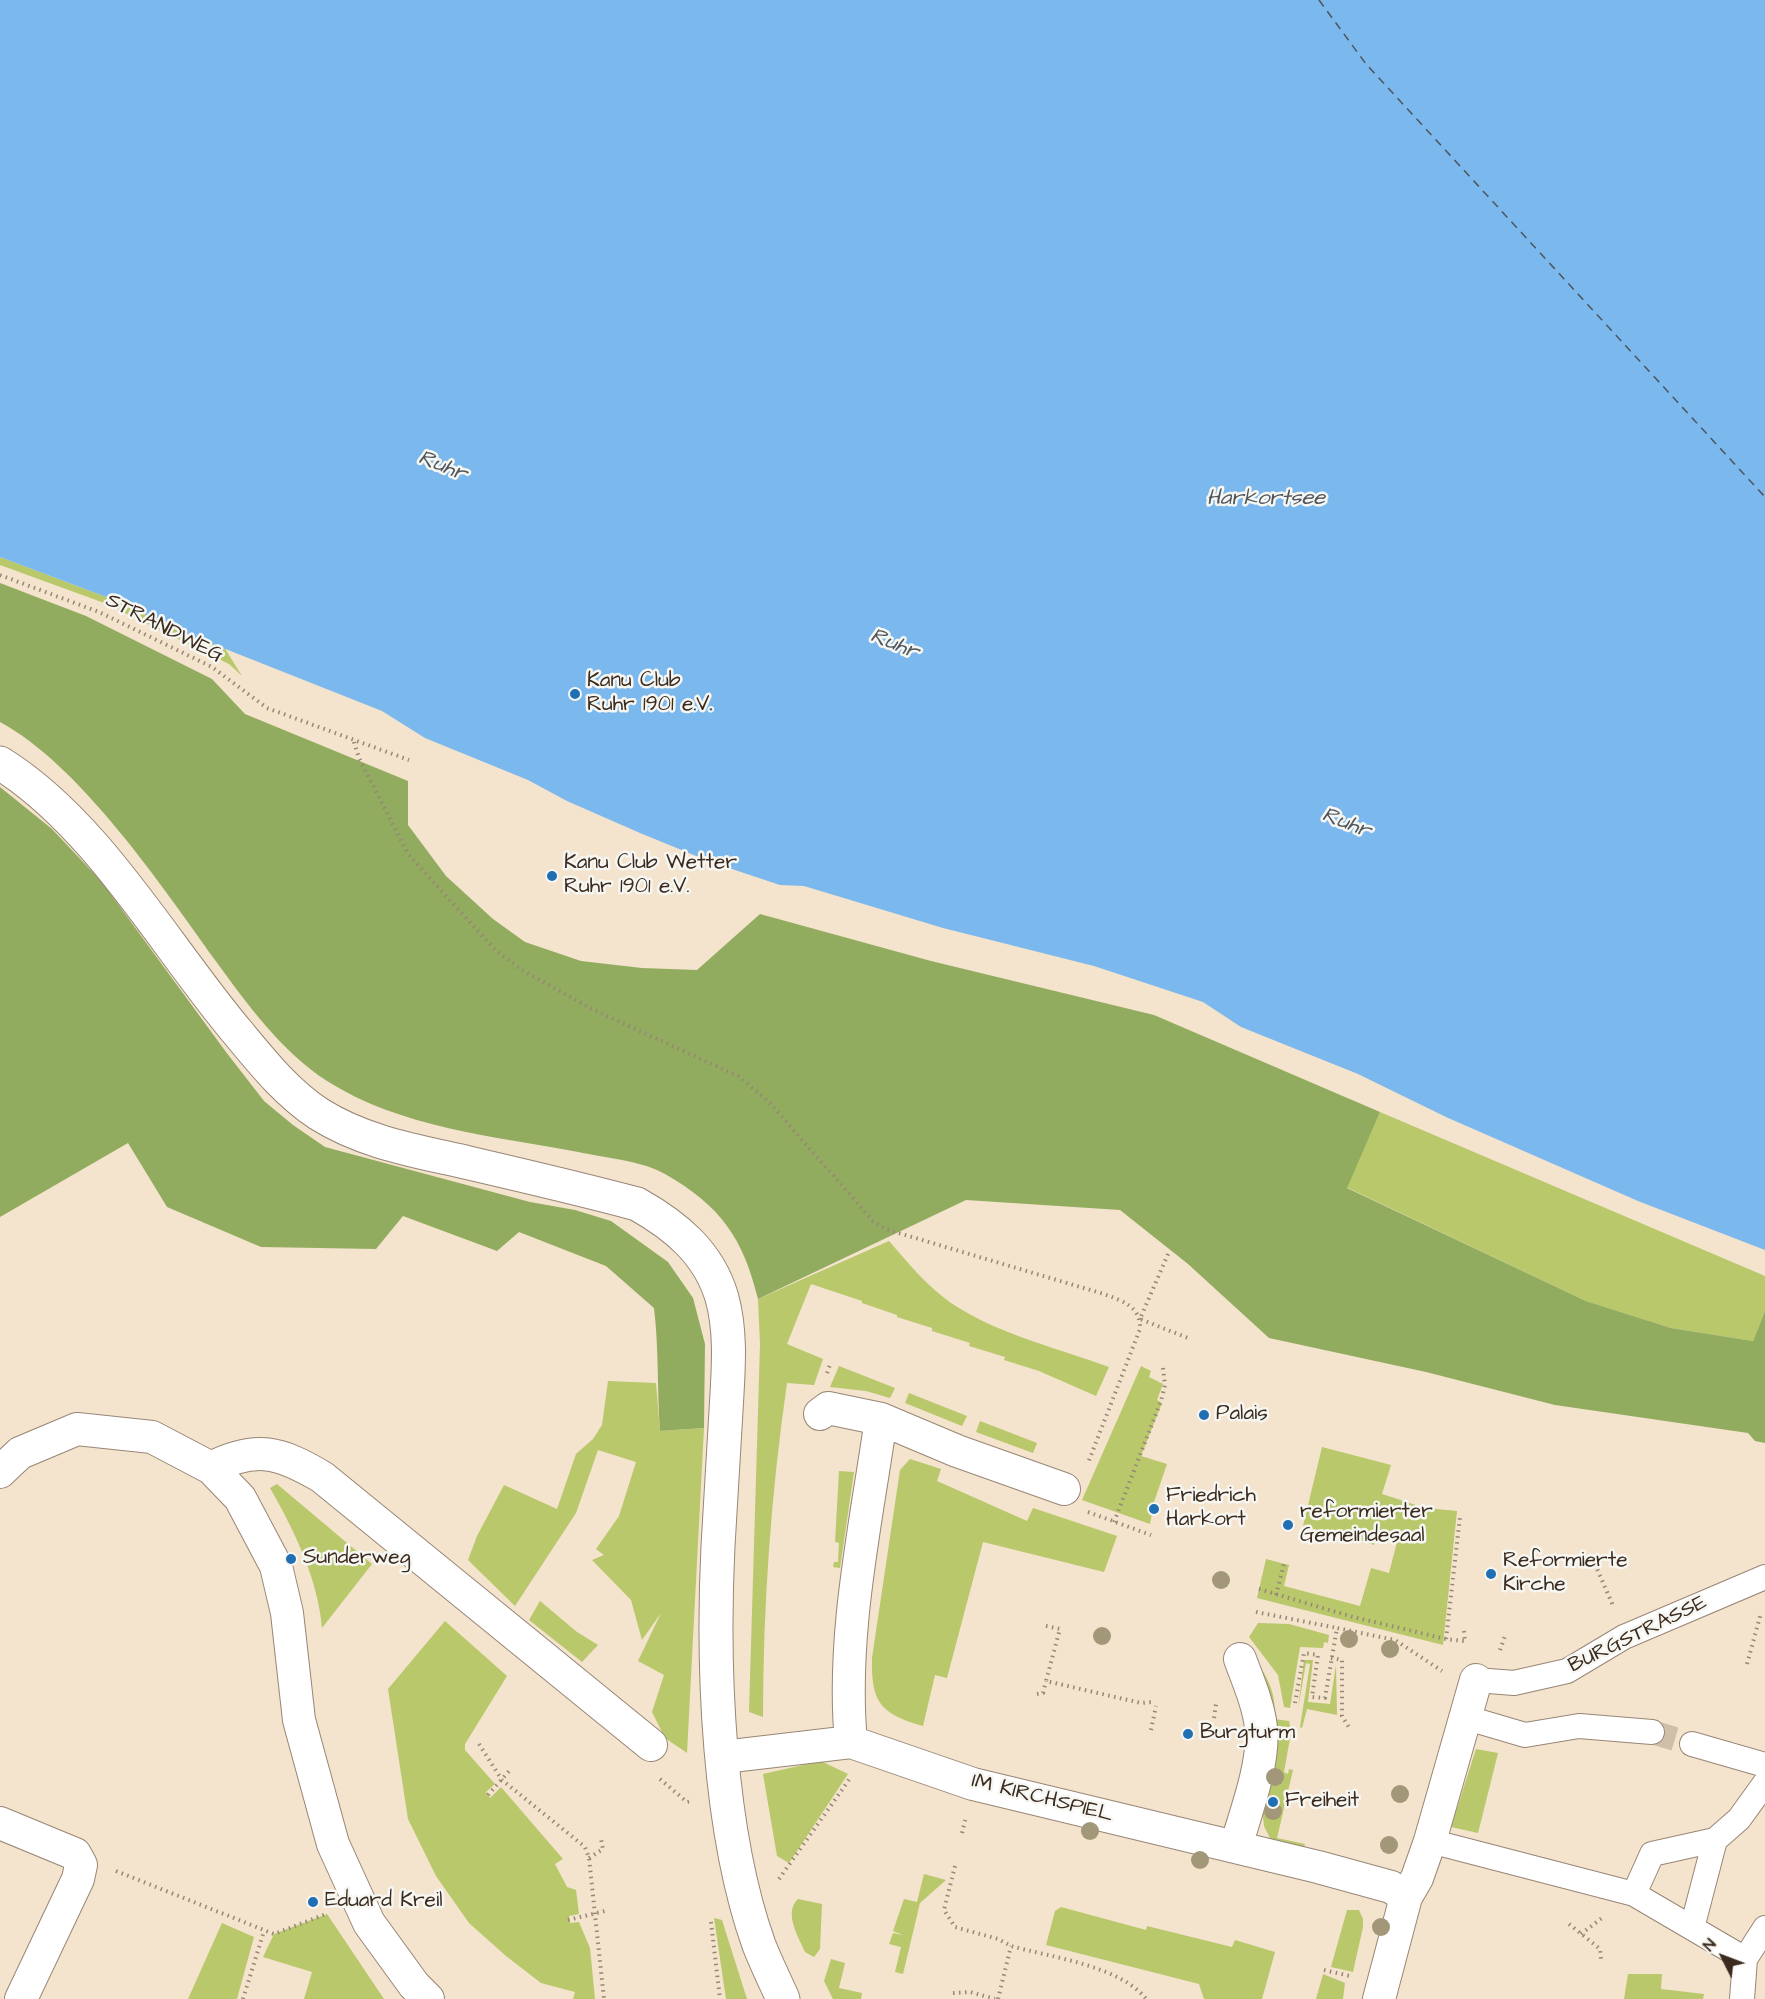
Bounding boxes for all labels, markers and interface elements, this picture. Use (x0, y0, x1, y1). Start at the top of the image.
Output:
water label: Ruhr (414, 445, 470, 489)
water label: Harkortsee (1207, 486, 1325, 512)
street label: STRANDWEG (101, 589, 227, 669)
water label: Ruhr (866, 623, 922, 667)
place label: Kanu Club Ruhr 1901 e.V. (587, 669, 712, 719)
marker: Kanu Club Ruhr 1901 e.V. (568, 687, 582, 701)
water label: Ruhr (1318, 803, 1374, 845)
place label: Kanu Club Wetter Ruhr 1901 e.V. (564, 851, 737, 901)
marker: Kanu Club Wetter Ruhr 1901 e.V. (545, 869, 559, 883)
place label: Palais (1216, 1402, 1268, 1428)
marker: Palais (1197, 1408, 1211, 1422)
place label: Friedrich Harkort (1166, 1484, 1256, 1534)
place label: reformierter Gemeindesaal (1300, 1500, 1433, 1550)
marker: Friedrich Harkort (1147, 1502, 1161, 1516)
marker: reformierter Gemeindesaal (1281, 1518, 1295, 1532)
place label: Sunderweg (303, 1546, 411, 1572)
place label: Reformierte Kirche (1503, 1549, 1628, 1599)
marker: Sunderweg (284, 1552, 298, 1566)
marker: Reformierte Kirche (1484, 1567, 1498, 1581)
street label: BURGSTRASSE (1565, 1591, 1711, 1679)
place label: Burgturm (1200, 1721, 1295, 1747)
marker: Burgturm (1181, 1727, 1195, 1741)
street label: IM KIRCHSPIEL (969, 1769, 1115, 1829)
place label: Freiheit (1285, 1789, 1359, 1815)
marker: Freiheit (1266, 1795, 1280, 1809)
place label: Eduard Kreil (325, 1889, 442, 1915)
marker: Eduard Kreil (306, 1895, 320, 1909)
north arrow (1693, 1927, 1753, 1987)
text: N (1698, 1934, 1721, 1956)

